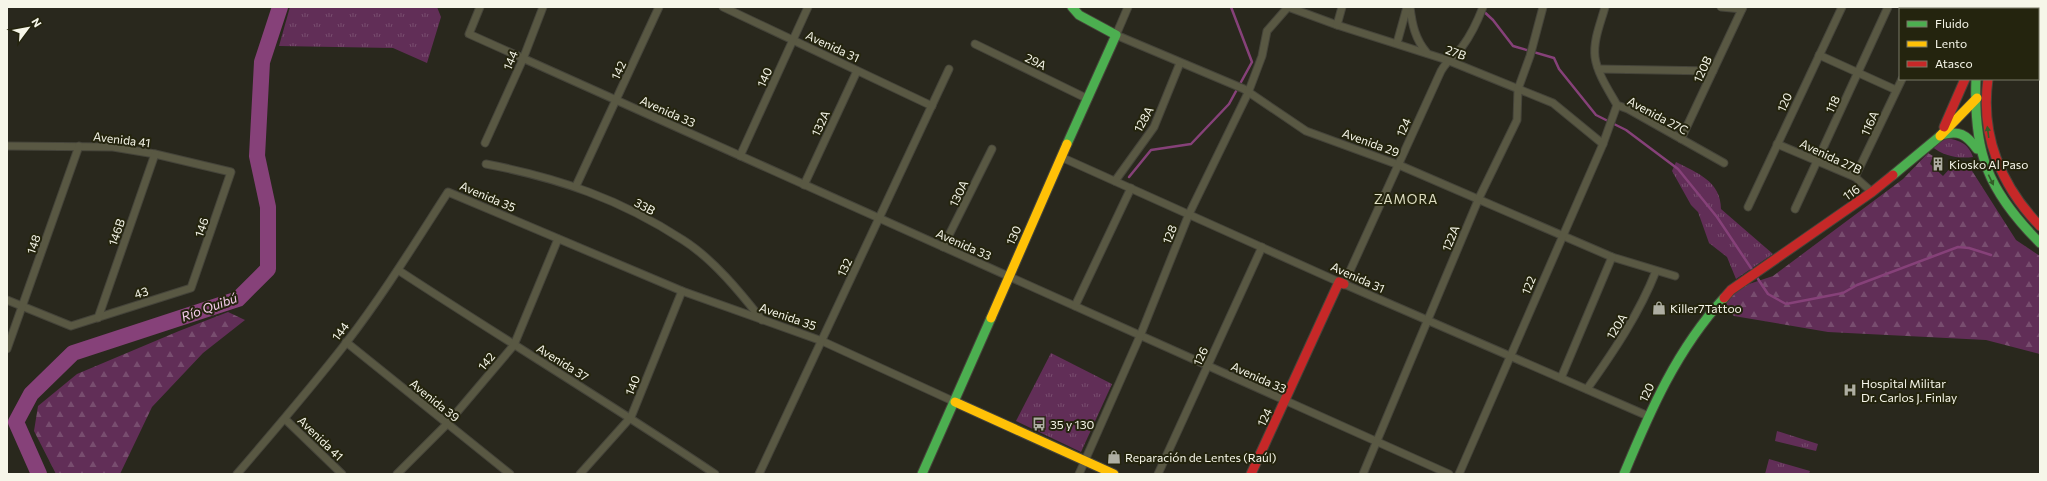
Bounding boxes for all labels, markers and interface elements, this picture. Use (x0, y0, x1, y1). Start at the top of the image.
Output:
north arrow (8, 8, 48, 48)
legend (1899, 8, 2039, 80)
text: N (29, 15, 45, 29)
text: Fluido (1935, 16, 1969, 30)
street label: Avenida 31 (804, 27, 862, 65)
text: Lento (1935, 36, 1967, 50)
street label: 27B (1444, 42, 1468, 62)
street label: 144 (500, 48, 520, 72)
street label: 29A (1023, 50, 1049, 72)
street label: 120B (1690, 53, 1714, 84)
text: Atasco (1935, 56, 1973, 70)
street label: 142 (608, 58, 628, 81)
street label: 140 (754, 65, 775, 89)
street label: 120 (1774, 90, 1795, 114)
street label: Avenida 33 (638, 93, 698, 130)
street label: Avenida 27C (1625, 93, 1691, 137)
street label: 118 (1822, 93, 1842, 115)
street label: 128A (1130, 104, 1156, 134)
street label: 132A (808, 108, 832, 138)
street label: 116A (1857, 108, 1881, 138)
street label: 124 (1393, 116, 1413, 138)
street label: Avenida 29 (1341, 125, 1401, 159)
one-way arrow (1985, 126, 1991, 138)
street label: Avenida 41 (93, 129, 151, 149)
street label: Avenida 27B (1798, 136, 1864, 176)
building icon: Kiosko Al Paso (1930, 156, 1946, 172)
place label: Kiosko Al Paso (1949, 157, 2028, 171)
one-way arrow (1988, 174, 1994, 186)
street label: 130A (946, 177, 970, 209)
street label: Avenida 35 (458, 178, 518, 214)
street label: 116 (1840, 181, 1862, 203)
district label: ZAMORA (1374, 191, 1438, 207)
street label: 33B (632, 195, 658, 217)
street label: 146 (191, 215, 211, 239)
street label: 146B (105, 217, 127, 247)
street label: 130 (1003, 223, 1023, 247)
street label: 128 (1159, 223, 1179, 245)
street label: 122A (1438, 223, 1462, 253)
street label: Avenida 33 (934, 226, 994, 263)
street label: 148 (23, 232, 43, 256)
street label: 132 (834, 255, 854, 278)
street label: Avenida 31 (1329, 259, 1387, 295)
street label: 122 (1518, 273, 1538, 296)
street label: 43 (132, 283, 150, 301)
water label: Río Quibú (179, 289, 240, 325)
street label: Avenida 35 (758, 300, 818, 332)
shop icon: Killer7Tattoo (1651, 300, 1667, 316)
place label: Killer7Tattoo (1670, 301, 1742, 315)
street label: 120A (1603, 311, 1629, 341)
street label: 144 (329, 319, 351, 343)
street label: Avenida 37 (534, 341, 592, 383)
street label: 126 (1190, 344, 1210, 368)
street label: 142 (475, 349, 498, 373)
street label: Avenida 33 (1229, 359, 1289, 396)
street label: 140 (622, 373, 642, 397)
street label: Avenida 39 (407, 376, 463, 424)
place label: Hospital Militar Dr. Carlos J. Finlay (1861, 376, 1957, 405)
street label: 120 (1635, 380, 1657, 404)
hospital icon: Hospital Militar Dr. Carlos J. Finlay (1842, 382, 1858, 398)
street label: 124 (1254, 406, 1274, 428)
street label: Avenida 41 (295, 413, 347, 463)
bus stop icon: 35 y 130 (1031, 416, 1047, 432)
place label: 35 y 130 (1050, 417, 1095, 431)
shop icon: Reparación de Lentes (Raúl) (1106, 449, 1122, 465)
place label: Reparación de Lentes (Raúl) (1125, 450, 1277, 464)

